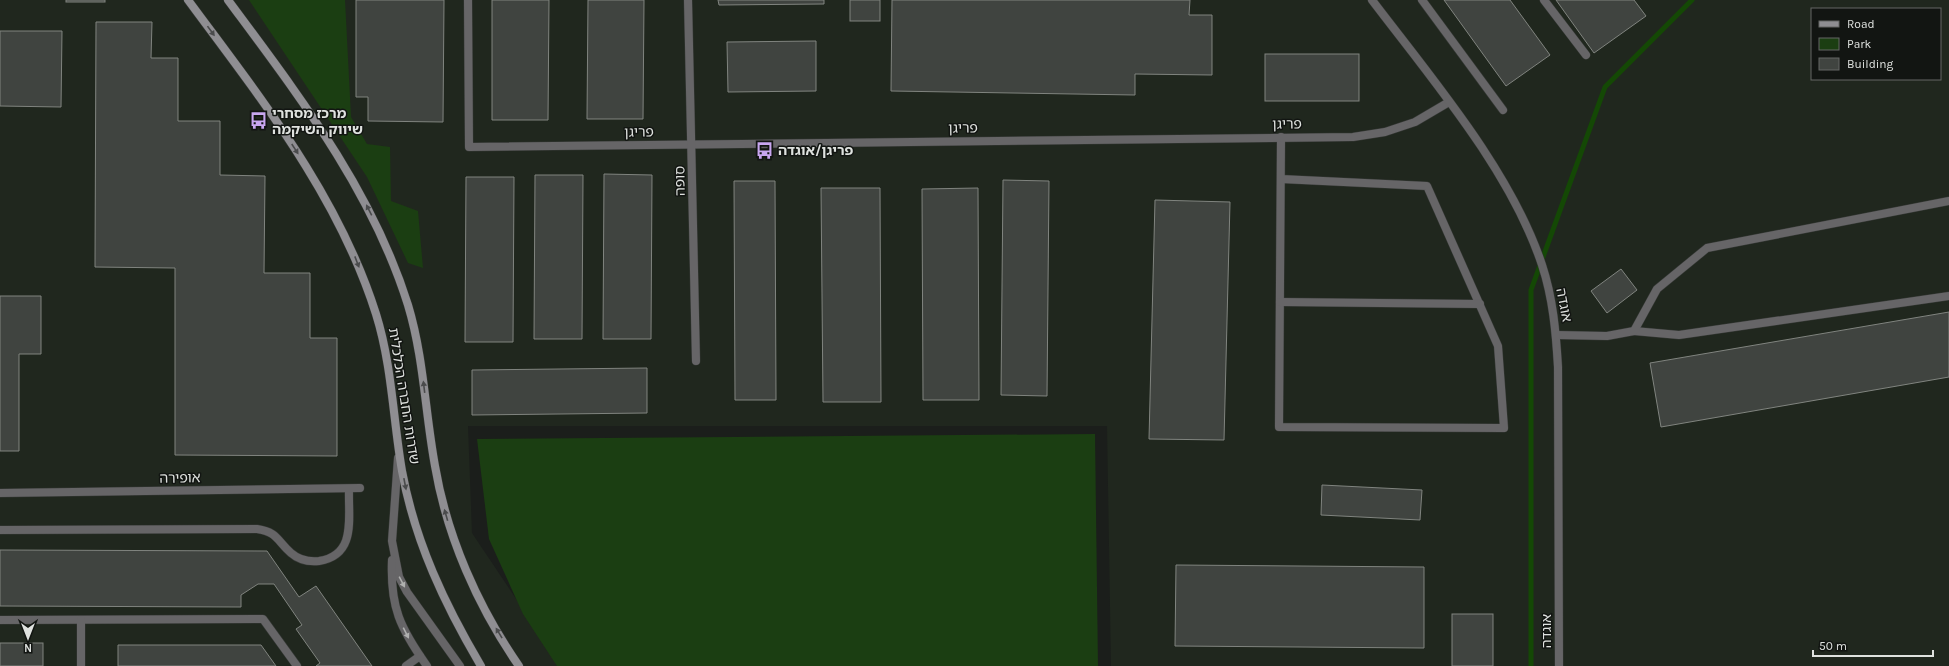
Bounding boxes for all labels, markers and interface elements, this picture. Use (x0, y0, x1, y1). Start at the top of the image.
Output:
legend (1811, 8, 1941, 80)
text: Road (1847, 17, 1875, 31)
one-way arrow (207, 26, 215, 37)
text: Park (1847, 37, 1872, 51)
text: Building (1847, 57, 1894, 71)
place label: מרכז מסחרי שיווק השיקמה (272, 105, 363, 138)
bus stop icon: מרכז מסחרי שיווק השיקמה (249, 111, 269, 131)
street label: פריגן (1272, 115, 1302, 133)
street label: פריגן (948, 119, 978, 137)
street label: פריגן (624, 123, 654, 141)
bus stop icon: פריגן/אוגדה (755, 140, 775, 160)
place label: פריגן/אוגדה (778, 142, 853, 159)
one-way arrow (291, 143, 299, 154)
street label: סופה (671, 166, 689, 196)
one-way arrow (366, 204, 372, 216)
one-way arrow (355, 257, 361, 269)
street label: אוגדה (1552, 286, 1576, 324)
street label: שדרות החברה הכלכלית (385, 327, 423, 465)
one-way arrow (421, 380, 427, 393)
street label: אופירה (159, 469, 201, 487)
one-way arrow (402, 478, 408, 490)
one-way arrow (443, 508, 449, 520)
one-way arrow (399, 577, 405, 588)
street label: אוגדה (1538, 614, 1555, 648)
north arrow (8, 618, 48, 658)
one-way arrow (403, 627, 409, 639)
one-way arrow (496, 627, 503, 639)
scale bar (1813, 632, 1933, 658)
text: 50 m (1819, 639, 1847, 653)
text: N (24, 641, 32, 654)

